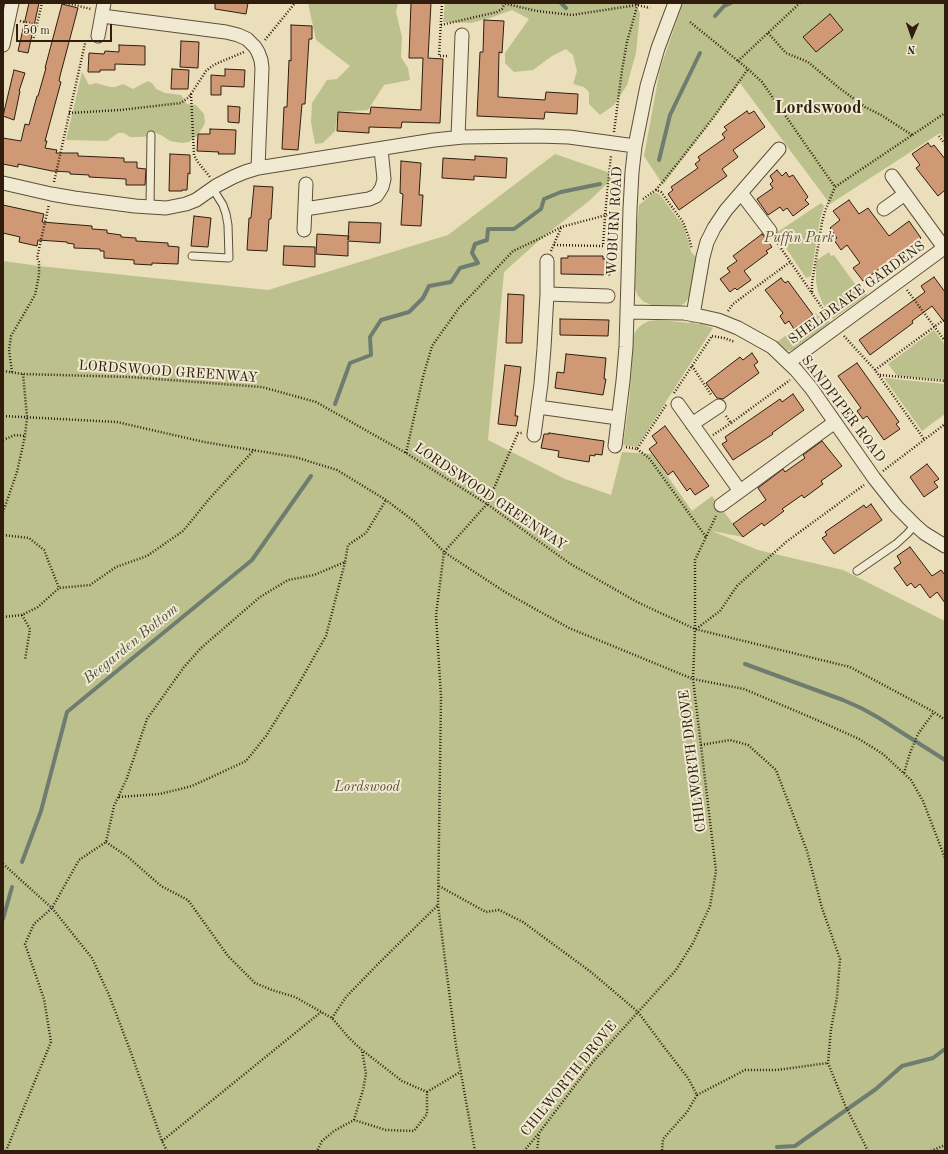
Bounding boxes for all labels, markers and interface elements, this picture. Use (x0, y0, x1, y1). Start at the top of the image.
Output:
scale bar (18, 16, 114, 42)
north arrow (892, 16, 932, 56)
text: 50 m (23, 25, 50, 37)
text: N (907, 43, 916, 54)
district label: Lordswood (774, 97, 862, 119)
street label: WOBURN ROAD (604, 166, 626, 276)
park label: Puffin Park (764, 230, 834, 246)
street label: SHELDRAKE GARDENS (785, 238, 929, 348)
street label: SANDPIPER ROAD (797, 352, 889, 466)
street label: LORDSWOOD GREENWAY (78, 357, 258, 387)
street label: LORDSWOOD GREENWAY (411, 440, 569, 554)
water label: Beegarden Bottom (80, 600, 182, 688)
street label: CHILWORTH DROVE (676, 689, 710, 833)
park label: Lordswood (334, 779, 400, 795)
street label: CHILWORTH DROVE (517, 1018, 621, 1140)

